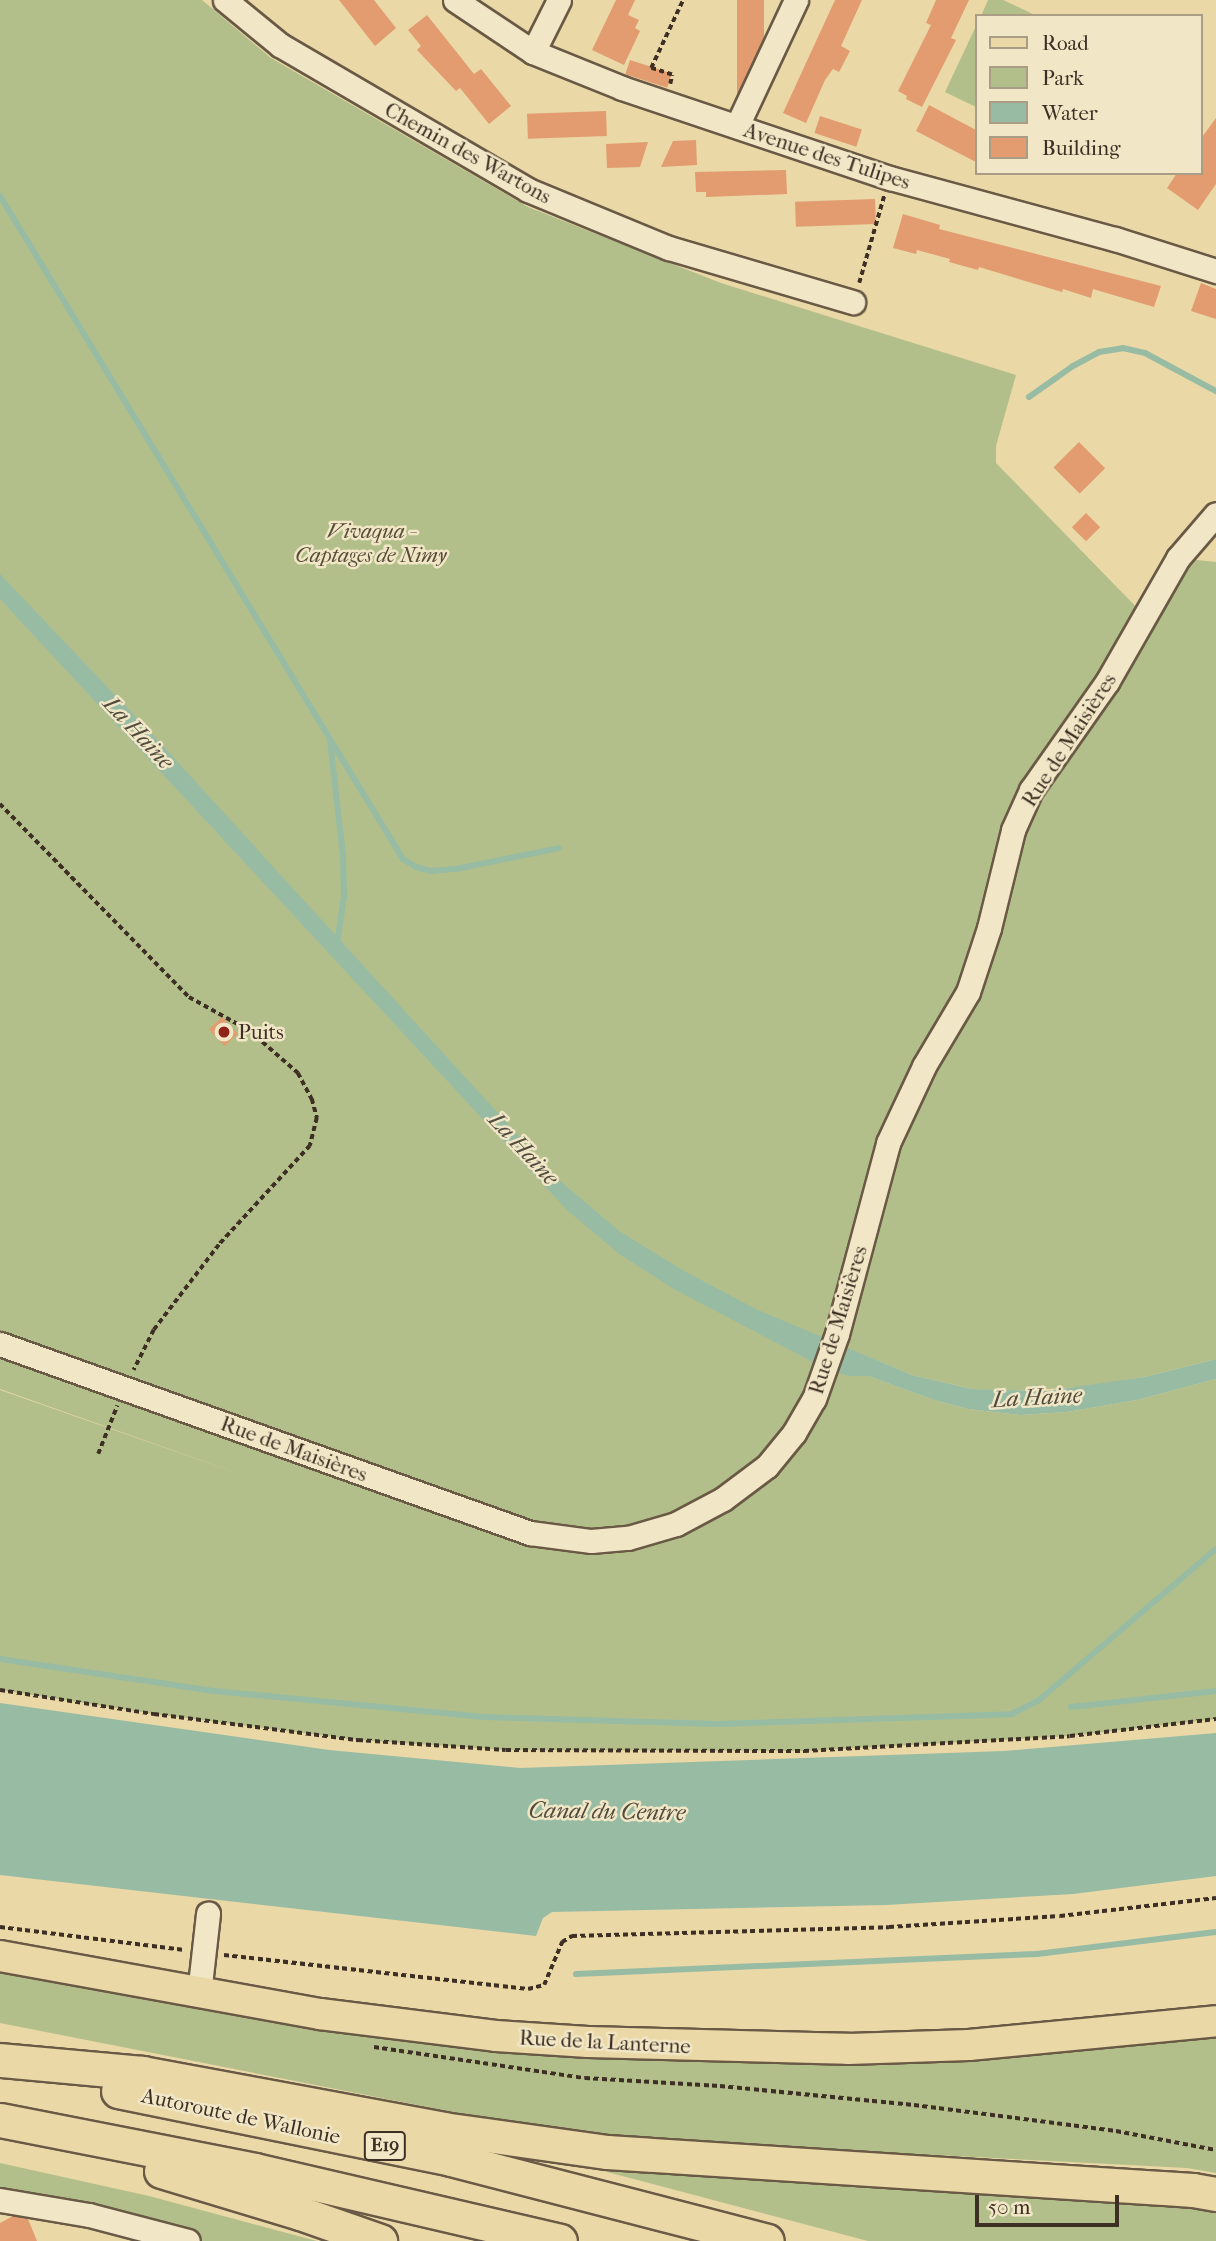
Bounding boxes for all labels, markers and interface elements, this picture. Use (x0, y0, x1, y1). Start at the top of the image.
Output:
legend (974, 14, 1202, 175)
text: Road (1042, 31, 1089, 55)
text: Park (1042, 66, 1084, 90)
street label: Chemin des Wartons (380, 97, 556, 209)
text: Water (1042, 101, 1098, 125)
street label: Avenue des Tulipes (741, 117, 913, 195)
text: Building (1042, 136, 1120, 160)
park label: Vivaqua - Captages de Nimy (295, 518, 447, 568)
street label: Rue de Maisières (1016, 668, 1122, 812)
water label: La Haine (97, 691, 179, 775)
place label: Puits (238, 1019, 284, 1045)
marker: Puits (216, 1024, 232, 1040)
water label: La Haine (482, 1107, 564, 1191)
street label: Rue de Maisières (803, 1243, 873, 1397)
water label: La Haine (991, 1382, 1083, 1414)
street label: Rue de Maisières (217, 1411, 371, 1487)
water label: Canal du Centre (528, 1797, 686, 1827)
street label: Rue de la Lanterne (519, 2025, 691, 2059)
street label: Autoroute de Wallonie (139, 2083, 343, 2149)
road number: E19 (362, 2130, 408, 2162)
scale bar (978, 2182, 1122, 2226)
text: 50 m (988, 2195, 1031, 2219)

